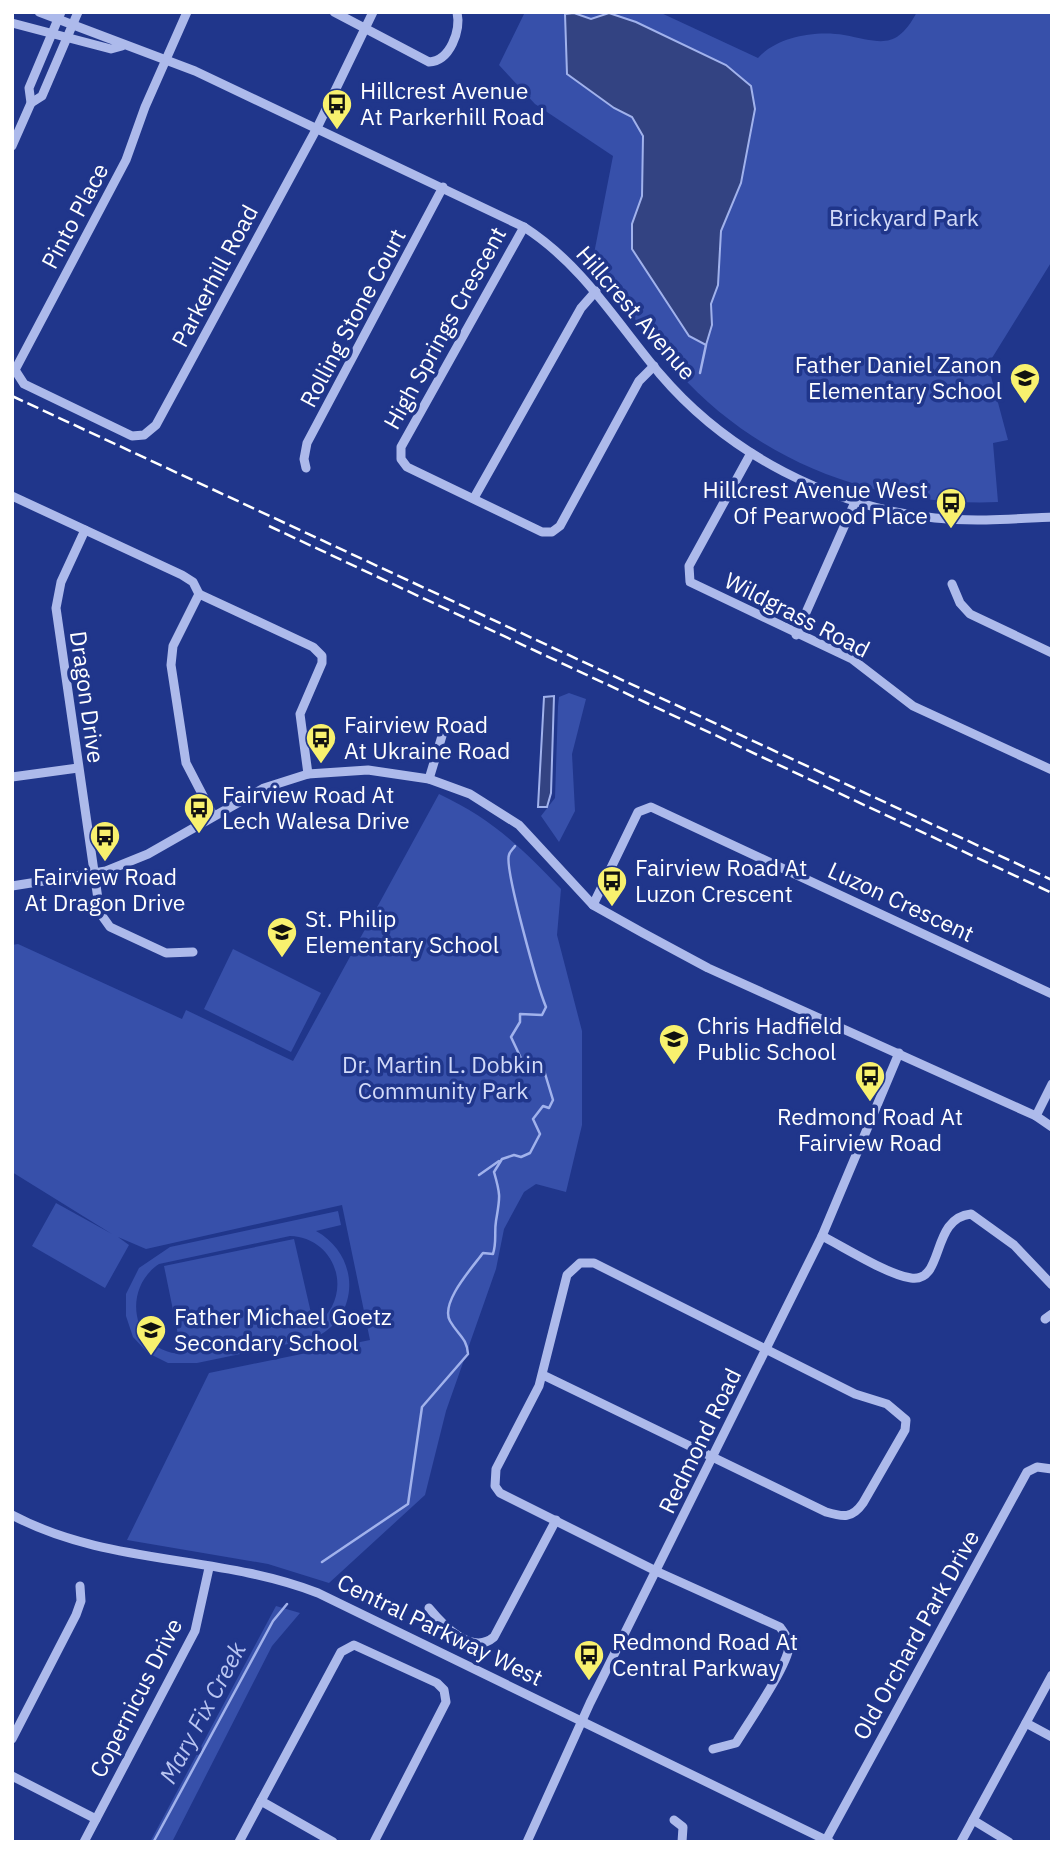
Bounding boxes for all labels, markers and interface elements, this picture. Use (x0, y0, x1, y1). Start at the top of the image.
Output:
place label: Hillcrest Avenue At Parkerhill Road (360, 75, 545, 131)
bus stop icon: Hillcrest Avenue At Parkerhill Road (320, 87, 354, 131)
street label: Pinto Place (34, 157, 114, 274)
street label: Parkerhill Road (164, 199, 264, 352)
park label: Brickyard Park (829, 202, 979, 232)
street label: High Springs Crescent (376, 221, 512, 434)
street label: Rolling Stone Court (292, 223, 412, 412)
street label: Hillcrest Avenue (570, 239, 703, 386)
place label: Father Daniel Zanon Elementary School (795, 349, 1002, 405)
school or university icon: Father Daniel Zanon Elementary School (1008, 361, 1042, 405)
place label: Hillcrest Avenue West Of Pearwood Place (702, 474, 928, 530)
bus stop icon: Hillcrest Avenue West Of Pearwood Place (934, 486, 968, 530)
street label: Wildgrass Road (720, 565, 875, 664)
street label: Dragon Drive (64, 629, 112, 765)
place label: Fairview Road At Ukraine Road (344, 709, 510, 765)
bus stop icon: Fairview Road At Ukraine Road (304, 721, 338, 765)
place label: Fairview Road At Lech Walesa Drive (222, 779, 410, 835)
bus stop icon: Fairview Road At Lech Walesa Drive (182, 791, 216, 835)
bus stop icon: Fairview Road At Dragon Drive (88, 819, 122, 863)
place label: Fairview Road At Luzon Crescent (635, 852, 807, 908)
street label: Luzon Crescent (824, 854, 979, 948)
place label: Fairview Road At Dragon Drive (25, 861, 185, 917)
bus stop icon: Fairview Road At Luzon Crescent (595, 864, 629, 908)
place label: St. Philip Elementary School (305, 903, 499, 959)
school or university icon: St. Philip Elementary School (265, 915, 299, 959)
place label: Chris Hadfield Public School (697, 1010, 842, 1066)
school or university icon: Chris Hadfield Public School (657, 1022, 691, 1066)
park label: Dr. Martin L. Dobkin Community Park (342, 1049, 544, 1105)
bus stop icon: Redmond Road At Fairview Road (853, 1059, 887, 1103)
place label: Redmond Road At Fairview Road (777, 1101, 963, 1157)
place label: Father Michael Goetz Secondary School (174, 1301, 392, 1357)
school or university icon: Father Michael Goetz Secondary School (134, 1313, 168, 1357)
street label: Redmond Road (651, 1363, 747, 1518)
street label: Old Orchard Park Drive (845, 1524, 985, 1745)
street label: Central Parkway West (333, 1566, 548, 1692)
street label: Copernicus Drive (82, 1613, 188, 1782)
place label: Redmond Road At Central Parkway (612, 1626, 798, 1682)
water label: Mary Fix Creek (151, 1636, 253, 1789)
bus stop icon: Redmond Road At Central Parkway (572, 1638, 606, 1682)

